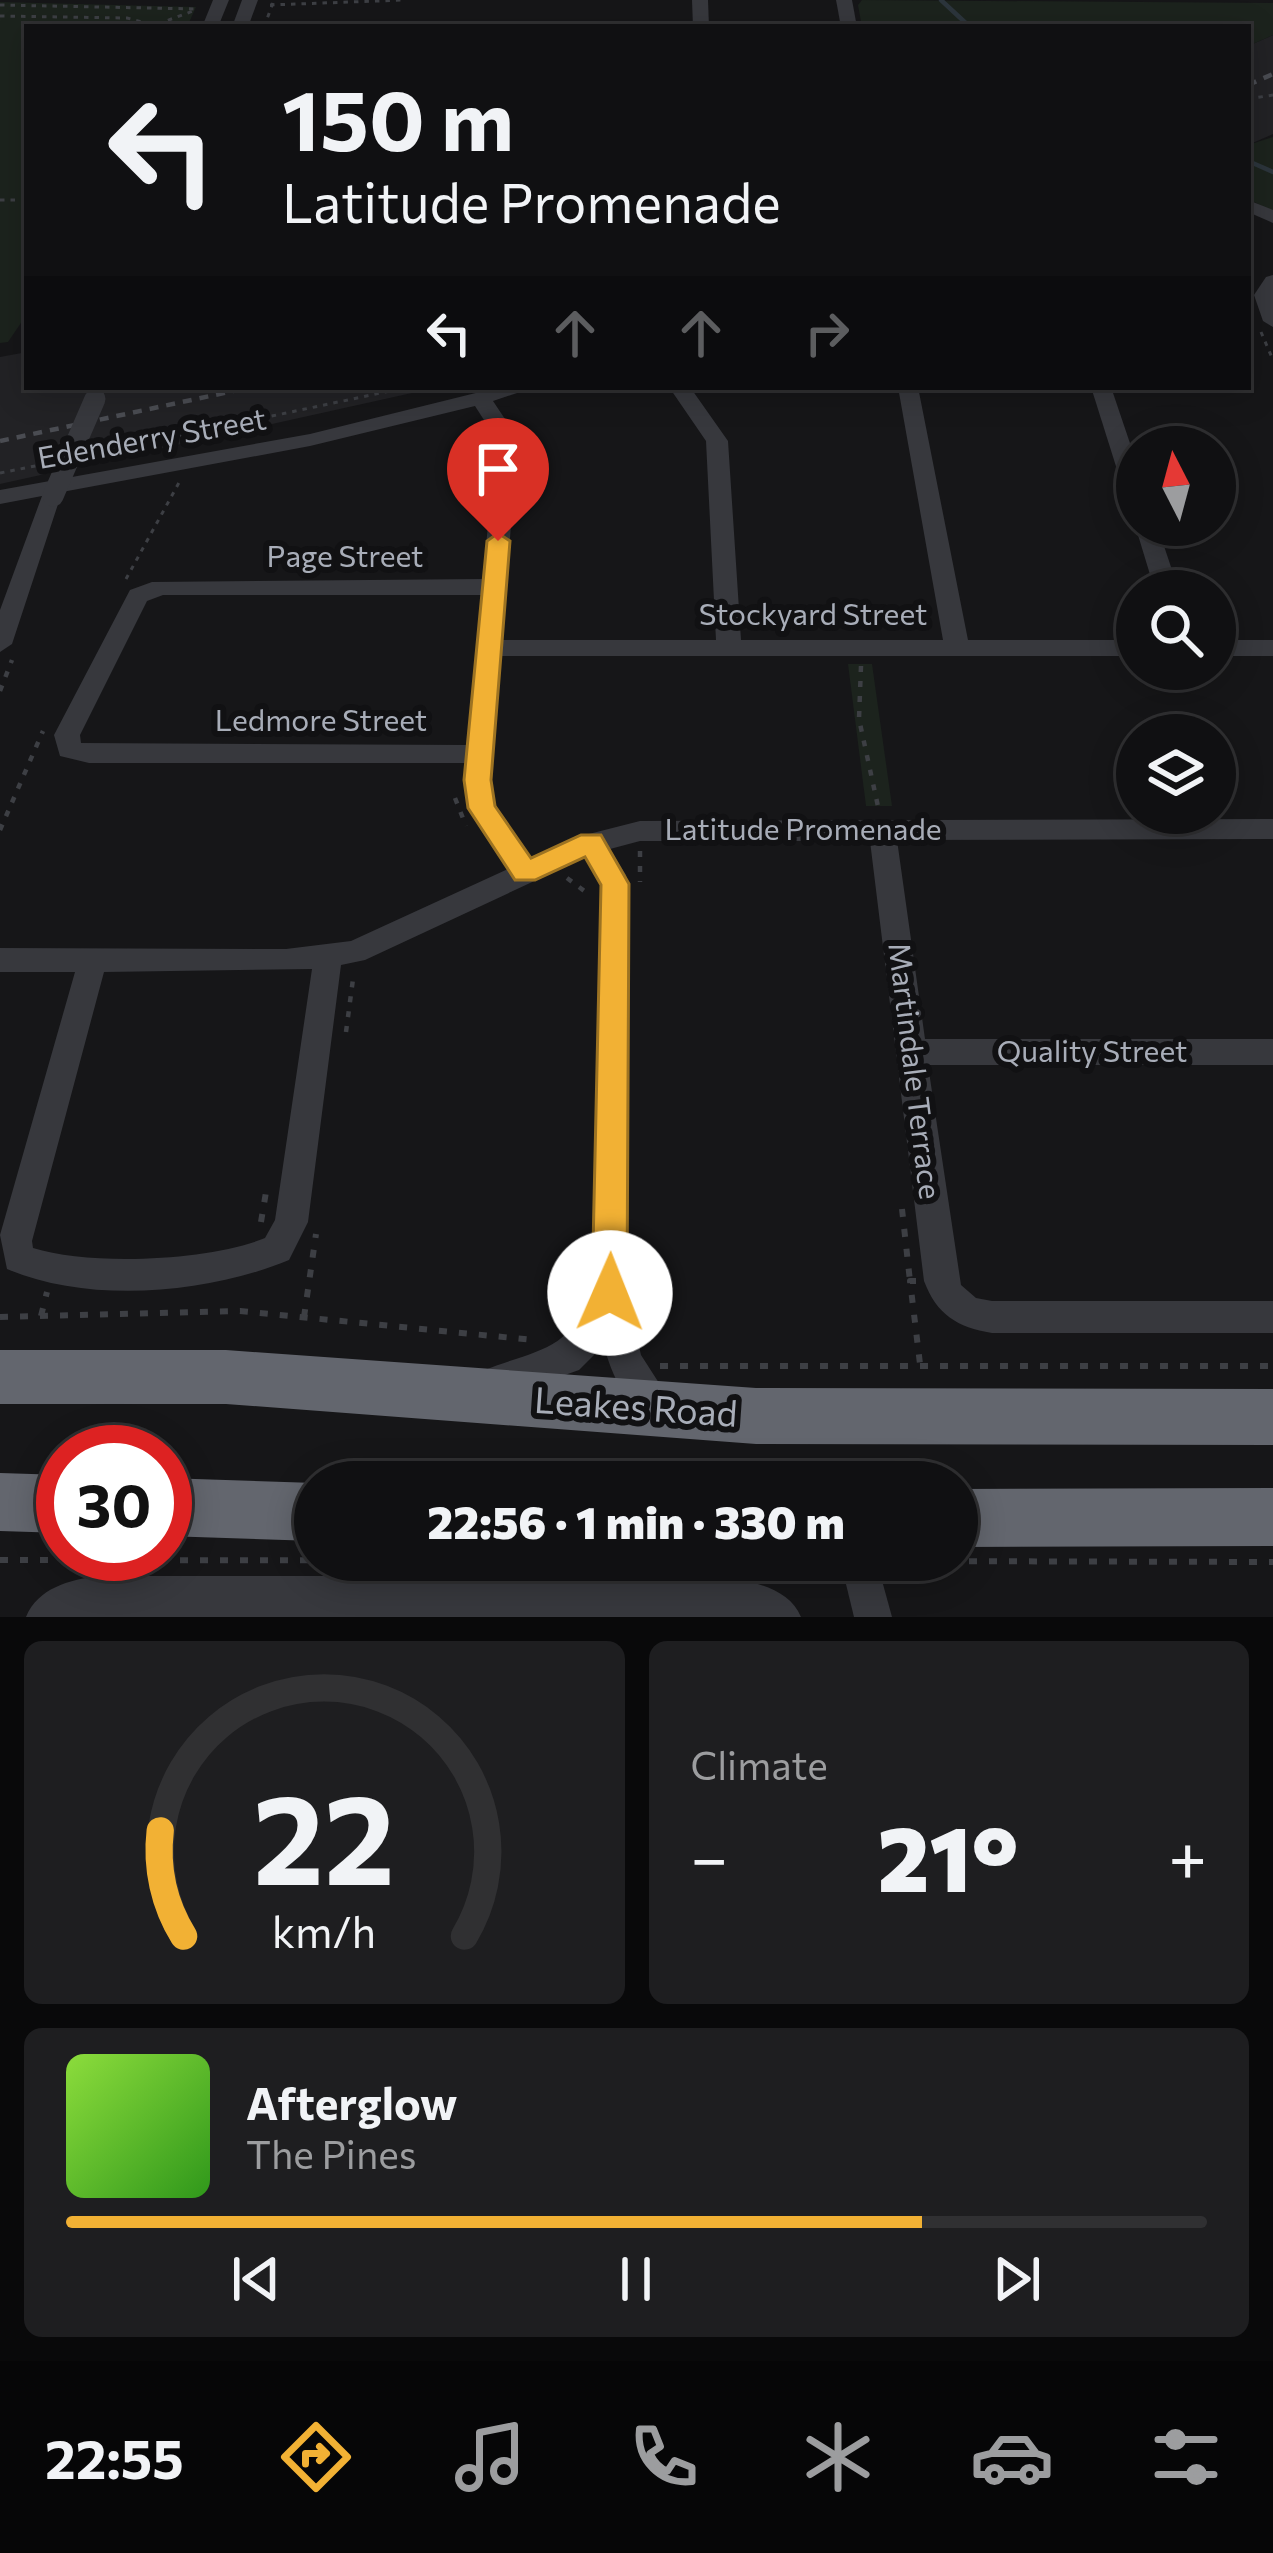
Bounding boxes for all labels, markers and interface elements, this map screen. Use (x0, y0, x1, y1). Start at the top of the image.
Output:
text: 150 m (282, 66, 514, 168)
icon: left (84, 72, 240, 228)
text: Latitude Promenade (282, 168, 781, 234)
icon: left (416, 300, 482, 366)
icon: ahead (542, 300, 608, 366)
icon: ahead (668, 300, 734, 366)
icon: right (794, 300, 860, 366)
street label: Edenderry Street (34, 398, 269, 475)
pin (447, 418, 549, 541)
north arrow (1116, 426, 1236, 546)
map controls (1116, 426, 1236, 834)
icon: arrive (465, 436, 531, 502)
street label: Page Street (267, 536, 423, 573)
button: search (1116, 570, 1236, 690)
street label: Stockyard Street (699, 594, 927, 631)
street label: Ledmore Street (215, 700, 427, 737)
button: layers (1116, 714, 1236, 834)
street label: Latitude Promenade (664, 809, 942, 846)
street label: Martindale Terrace (882, 940, 951, 1201)
street label: Quality Street (997, 1031, 1187, 1068)
position arrow (547, 1230, 673, 1356)
street label: Leakes Road (533, 1376, 739, 1434)
speed limit sign: 30 (36, 1425, 192, 1581)
text: 22:56 · 1 min · 330 m (427, 1493, 845, 1548)
text: Climate (691, 1740, 828, 1788)
text: 22 (253, 1758, 395, 1911)
text: 21° (877, 1800, 1019, 1911)
text: − (691, 1815, 728, 1896)
text: + (1168, 1815, 1207, 1896)
text: km/h (272, 1903, 376, 1956)
text: Afterglow (246, 2074, 457, 2129)
text: The Pines (246, 2129, 417, 2177)
icon: previous (223, 2246, 289, 2312)
icon: pause (603, 2246, 669, 2312)
icon: next (984, 2246, 1050, 2312)
icon: directions (274, 2415, 358, 2499)
icon: music (448, 2415, 532, 2499)
icon: phone (622, 2415, 706, 2499)
icon: climate (796, 2415, 880, 2499)
icon: car (970, 2415, 1054, 2499)
icon: filters (1144, 2415, 1228, 2499)
text: 22:55 (45, 2424, 184, 2490)

